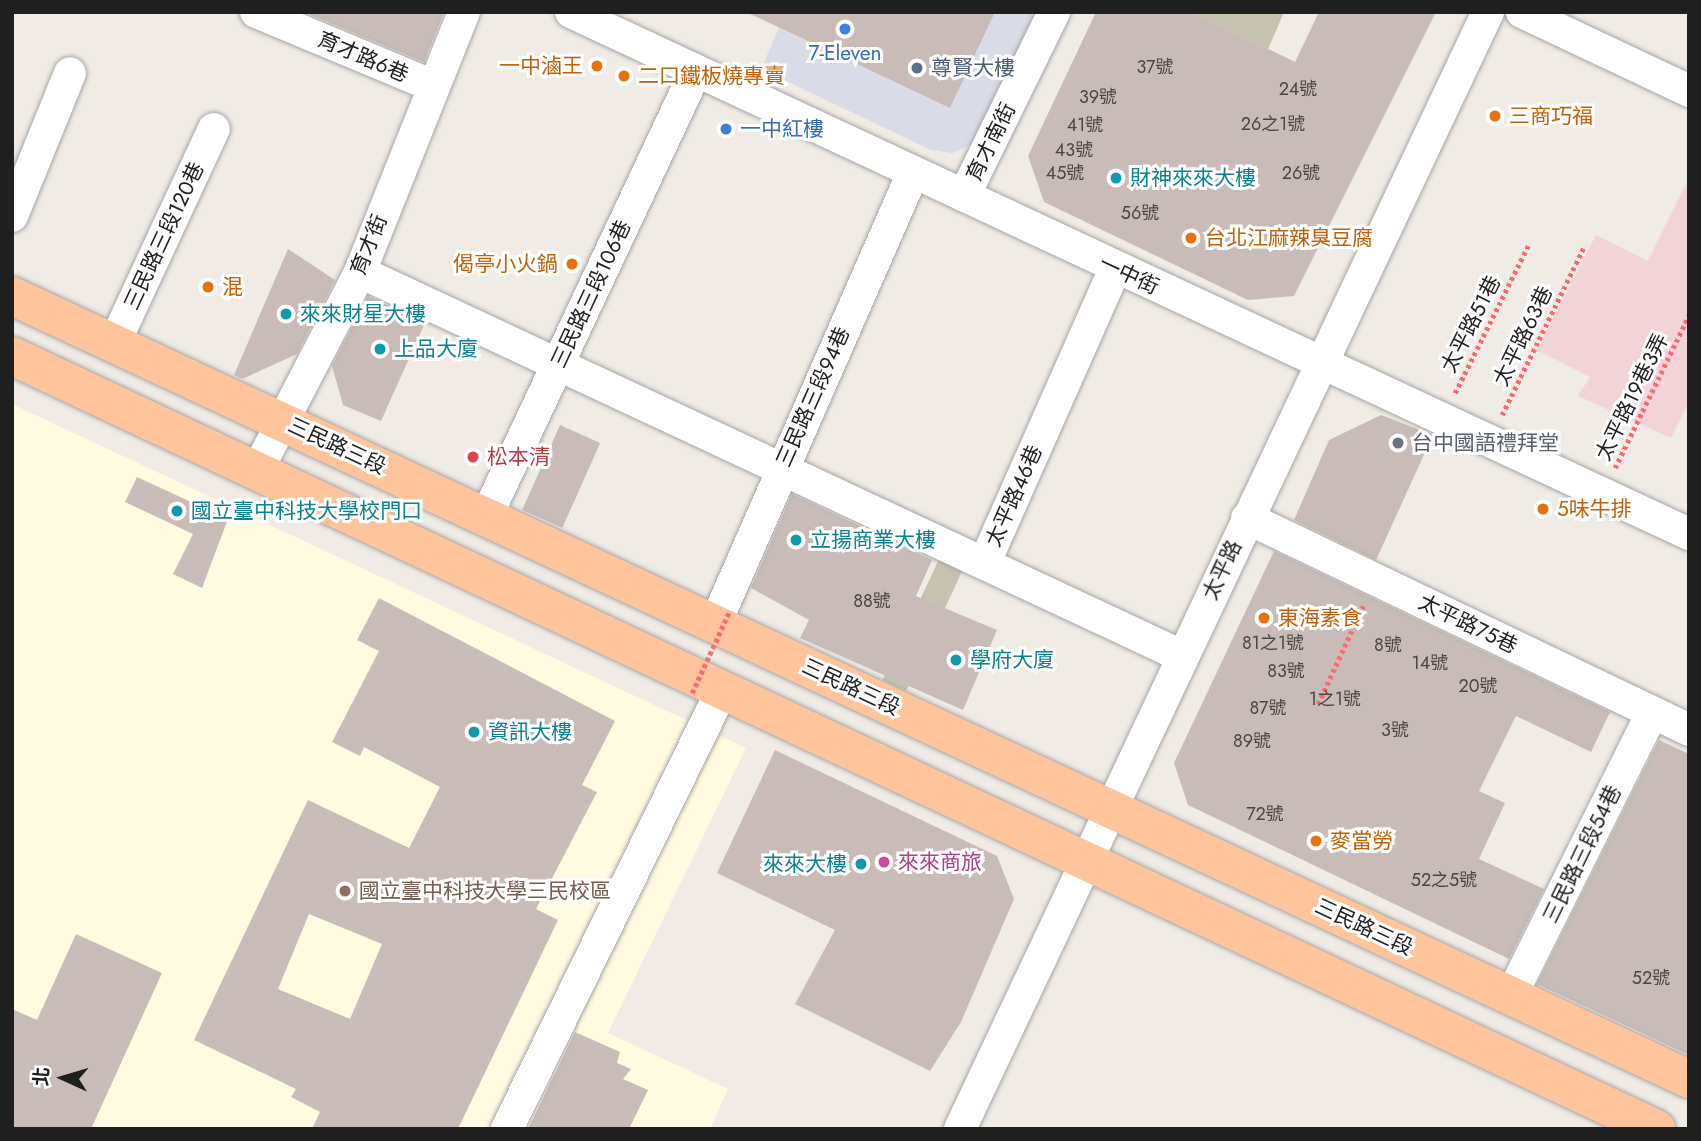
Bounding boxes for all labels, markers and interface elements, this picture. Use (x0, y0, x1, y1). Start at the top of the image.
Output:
marker: 7-Eleven (837, 21, 853, 37)
street label: 育才路6巷 (314, 27, 412, 87)
place label: 7-Eleven (808, 40, 882, 66)
place label: 一中滷王 (499, 53, 583, 79)
place label: 尊賢大樓 (931, 55, 1015, 81)
house number: 37號 (1136, 56, 1174, 78)
marker: 一中滷王 (589, 58, 605, 74)
marker: 尊賢大樓 (909, 60, 925, 76)
place label: 二口鐵板燒專賣 (638, 63, 785, 89)
marker: 二口鐵板燒專賣 (616, 68, 632, 84)
house number: 24號 (1279, 78, 1317, 100)
house number: 39號 (1079, 86, 1117, 108)
street label: 育才南街 (961, 99, 1021, 185)
place label: 三商巧福 (1509, 103, 1593, 129)
marker: 三商巧福 (1487, 108, 1503, 124)
house number: 26之1號 (1241, 113, 1305, 135)
house number: 41號 (1067, 114, 1103, 136)
place label: 一中紅樓 (740, 116, 824, 142)
marker: 一中紅樓 (718, 121, 734, 137)
house number: 43號 (1055, 139, 1093, 161)
street label: 三民路三段120巷 (119, 158, 209, 314)
house number: 45號 (1046, 162, 1084, 184)
house number: 26號 (1282, 162, 1320, 184)
place label: 財神來來大樓 (1130, 165, 1256, 191)
marker: 財神來來大樓 (1108, 170, 1124, 186)
house number: 56號 (1121, 202, 1159, 224)
street label: 育才街 (346, 211, 392, 279)
street label: 三民路三段106巷 (546, 216, 636, 372)
place label: 台北江麻辣臭豆腐 (1205, 225, 1373, 251)
marker: 台北江麻辣臭豆腐 (1183, 230, 1199, 246)
street label: 一中街 (1095, 250, 1163, 300)
place label: 偈亭小火鍋 (453, 251, 558, 277)
marker: 偈亭小火鍋 (564, 256, 580, 272)
street label: 太平路51巷 (1436, 271, 1506, 377)
place label: 混 (222, 274, 243, 300)
marker: 混 (200, 279, 216, 295)
street label: 太平路63巷 (1488, 282, 1558, 390)
place label: 來來財星大樓 (300, 301, 426, 327)
marker: 來來財星大樓 (278, 306, 294, 322)
street label: 三民路三段94巷 (771, 323, 855, 471)
street label: 太平路19巷3弄 (1590, 329, 1674, 465)
place label: 上品大廈 (394, 336, 478, 362)
marker: 上品大廈 (372, 341, 388, 357)
street label: 三民路三段 (284, 412, 390, 480)
place label: 台中國語禮拜堂 (1412, 430, 1559, 456)
marker: 台中國語禮拜堂 (1390, 435, 1406, 451)
street label: 太平路46巷 (980, 441, 1048, 551)
place label: 松本清 (487, 444, 550, 470)
marker: 松本清 (465, 449, 481, 465)
place label: 5味牛排 (1557, 496, 1632, 522)
place label: 國立臺中科技大學校門口 (191, 498, 422, 524)
marker: 5味牛排 (1535, 501, 1551, 517)
marker: 國立臺中科技大學校門口 (169, 503, 185, 519)
place label: 立揚商業大樓 (810, 527, 936, 553)
marker: 立揚商業大樓 (788, 532, 804, 548)
street label: 太平路 (1197, 536, 1247, 604)
street label: 太平路75巷 (1414, 589, 1522, 659)
house number: 88號 (853, 590, 891, 612)
place label: 東海素食 (1278, 605, 1362, 631)
marker: 東海素食 (1256, 610, 1272, 626)
house number: 81之1號 (1242, 632, 1304, 654)
house number: 8號 (1374, 634, 1402, 656)
place label: 學府大廈 (970, 647, 1054, 673)
marker: 學府大廈 (948, 652, 964, 668)
house number: 14號 (1412, 652, 1448, 674)
street label: 三民路三段 (798, 653, 904, 721)
house number: 83號 (1267, 660, 1305, 682)
house number: 20號 (1458, 675, 1498, 697)
house number: 1之1號 (1309, 688, 1361, 710)
house number: 87號 (1249, 697, 1287, 719)
place label: 資訊大樓 (488, 719, 572, 745)
house number: 3號 (1381, 719, 1409, 741)
marker: 資訊大樓 (466, 724, 482, 740)
house number: 89號 (1233, 730, 1271, 752)
street label: 三民路三段54巷 (1538, 781, 1626, 927)
house number: 72號 (1246, 803, 1284, 825)
place label: 麥當勞 (1330, 828, 1393, 854)
marker: 麥當勞 (1308, 833, 1324, 849)
place label: 來來商旅 (898, 849, 982, 875)
place label: 來來大樓 (763, 851, 847, 877)
marker: 來來商旅 (876, 854, 892, 870)
marker: 來來大樓 (853, 856, 869, 872)
house number: 52之5號 (1411, 869, 1477, 891)
place label: 國立臺中科技大學三民校區 (359, 878, 611, 904)
marker: 國立臺中科技大學三民校區 (337, 883, 353, 899)
street label: 三民路三段 (1311, 893, 1417, 961)
house number: 52號 (1632, 967, 1670, 989)
north arrow (28, 1043, 98, 1113)
text: 北 (27, 1066, 56, 1087)

